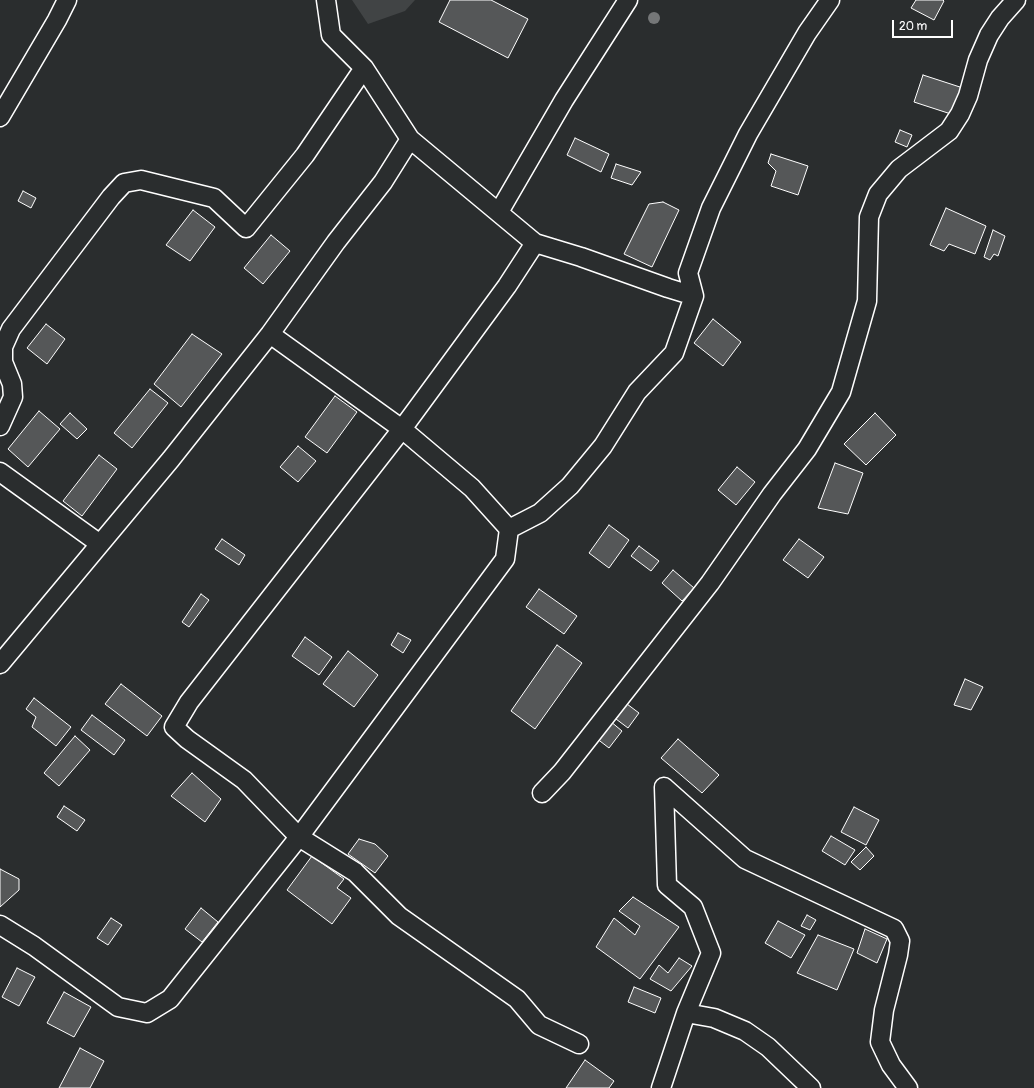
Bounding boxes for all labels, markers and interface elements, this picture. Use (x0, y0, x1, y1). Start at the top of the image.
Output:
scale bar (894, 12, 955, 38)
text: 20 m (899, 19, 927, 34)

